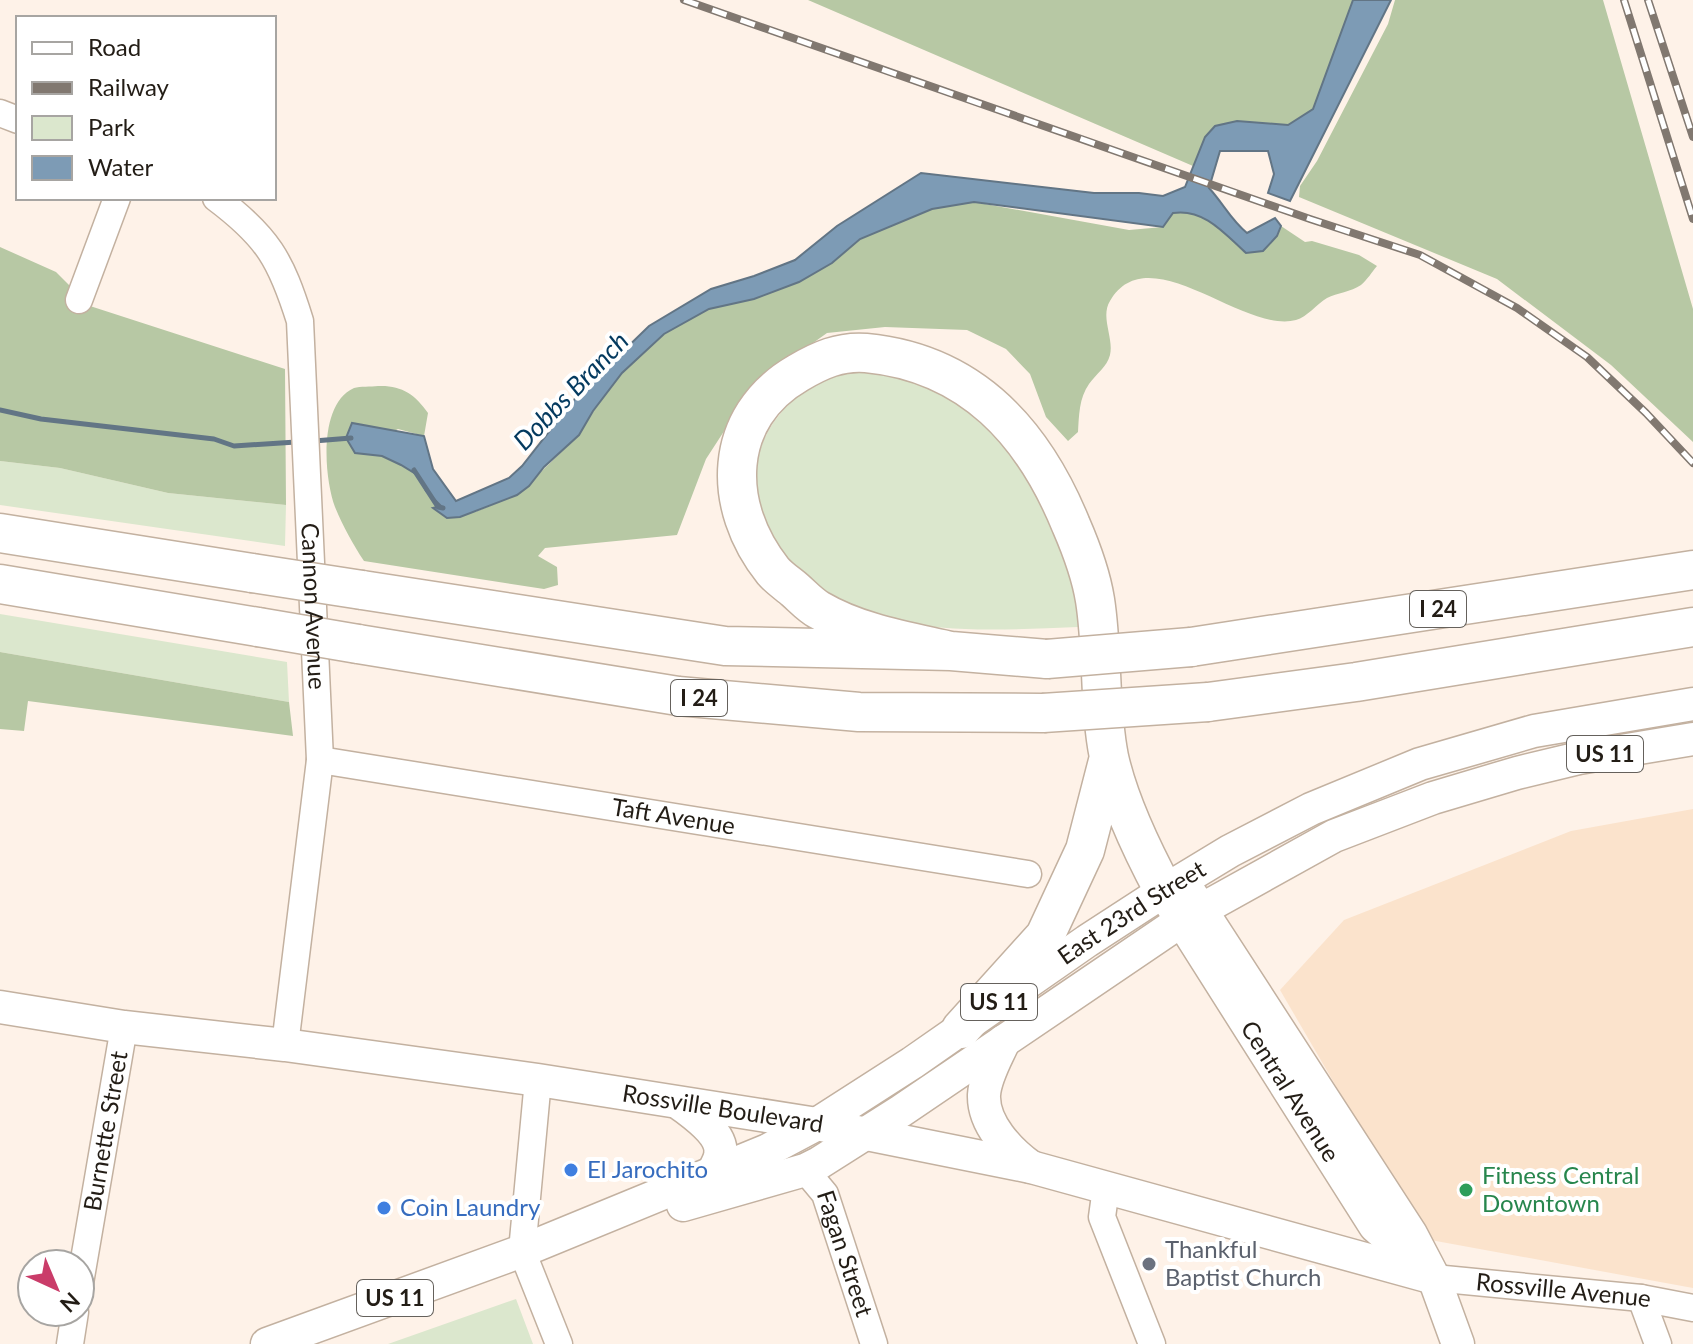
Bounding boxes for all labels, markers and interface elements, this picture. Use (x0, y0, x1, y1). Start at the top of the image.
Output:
legend (16, 16, 276, 200)
text: Road (88, 32, 141, 61)
text: Railway (88, 72, 170, 101)
text: Park (88, 112, 136, 141)
text: Water (88, 152, 153, 181)
water label: Dobbs Branch (506, 325, 635, 456)
street label: Cannon Avenue (296, 522, 333, 690)
road number: I 24 (1410, 591, 1466, 627)
road number: I 24 (671, 680, 727, 716)
road number: US 11 (1567, 736, 1643, 772)
street label: Taft Avenue (610, 791, 737, 840)
street label: East 23rd Street (1052, 853, 1210, 970)
road number: US 11 (961, 984, 1037, 1020)
street label: Central Avenue (1236, 1015, 1347, 1167)
street label: Burnette Street (77, 1048, 133, 1213)
street label: Rossville Boulevard (620, 1078, 825, 1138)
place label: El Jarochito (587, 1154, 708, 1183)
place label: Fitness Central Downtown (1482, 1160, 1639, 1217)
marker: El Jarochito (562, 1161, 580, 1179)
marker: Fitness Central Downtown (1457, 1181, 1475, 1199)
street label: Fagan Street (812, 1186, 880, 1320)
place label: Coin Laundry (400, 1192, 541, 1221)
marker: Coin Laundry (375, 1199, 393, 1217)
place label: Thankful Baptist Church (1165, 1234, 1321, 1291)
north arrow (16, 1248, 96, 1328)
marker: Thankful Baptist Church (1140, 1255, 1158, 1273)
street label: Rossville Avenue (1475, 1266, 1654, 1313)
road number: US 11 (357, 1280, 433, 1316)
text: N (55, 1287, 86, 1318)

